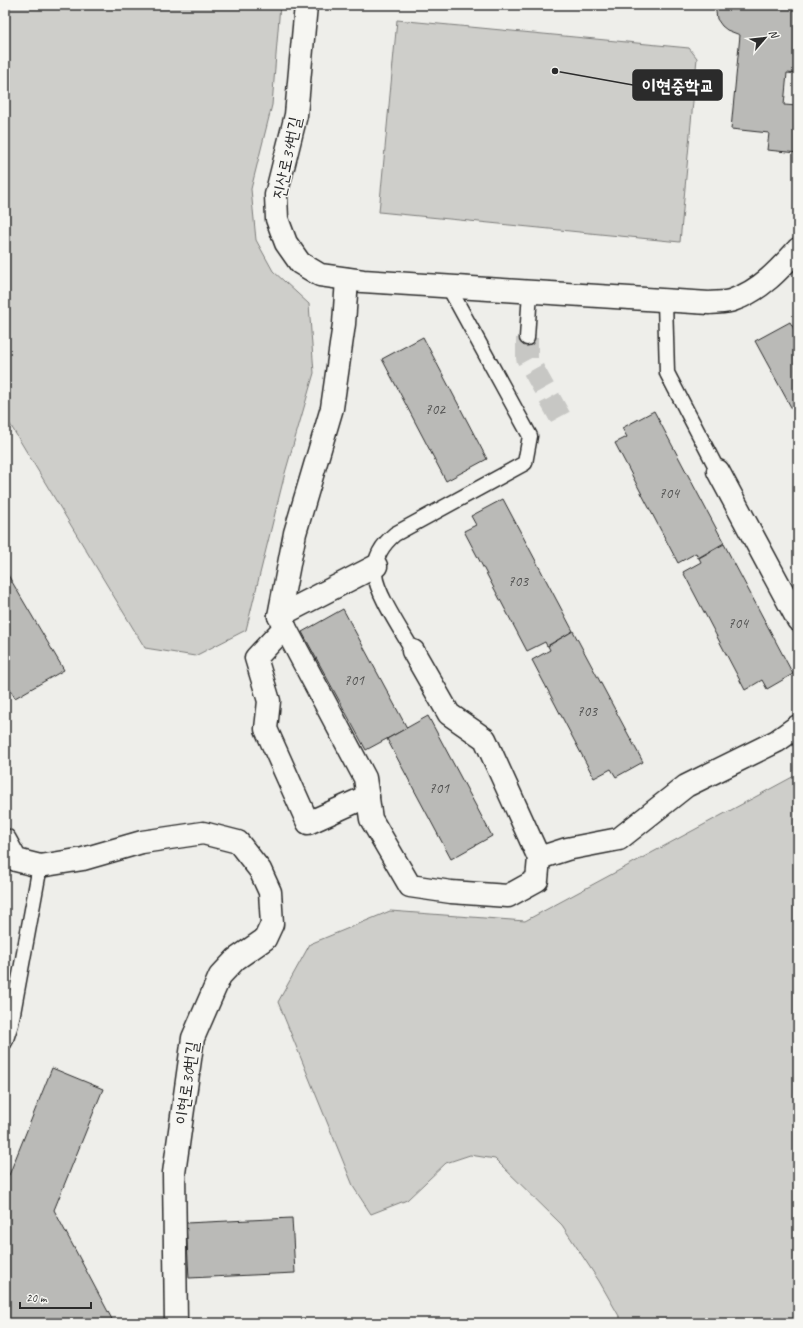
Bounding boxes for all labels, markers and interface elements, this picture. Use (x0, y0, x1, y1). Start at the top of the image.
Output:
north arrow (745, 18, 785, 58)
text: N (766, 27, 783, 42)
callout: 이현중학교 (633, 70, 722, 100)
text: 이현중학교 (642, 75, 714, 97)
street label: 진산로34번길 (268, 115, 306, 201)
house number: 702 (425, 400, 446, 419)
house number: 704 (659, 484, 680, 503)
house number: 703 (508, 572, 529, 591)
house number: 704 (728, 614, 749, 633)
house number: 701 (344, 671, 365, 690)
house number: 703 (577, 702, 598, 721)
house number: 701 (429, 779, 450, 798)
street label: 이현로30번길 (171, 1040, 203, 1126)
scale bar (20, 1284, 91, 1310)
text: 20 m (26, 1290, 48, 1306)

